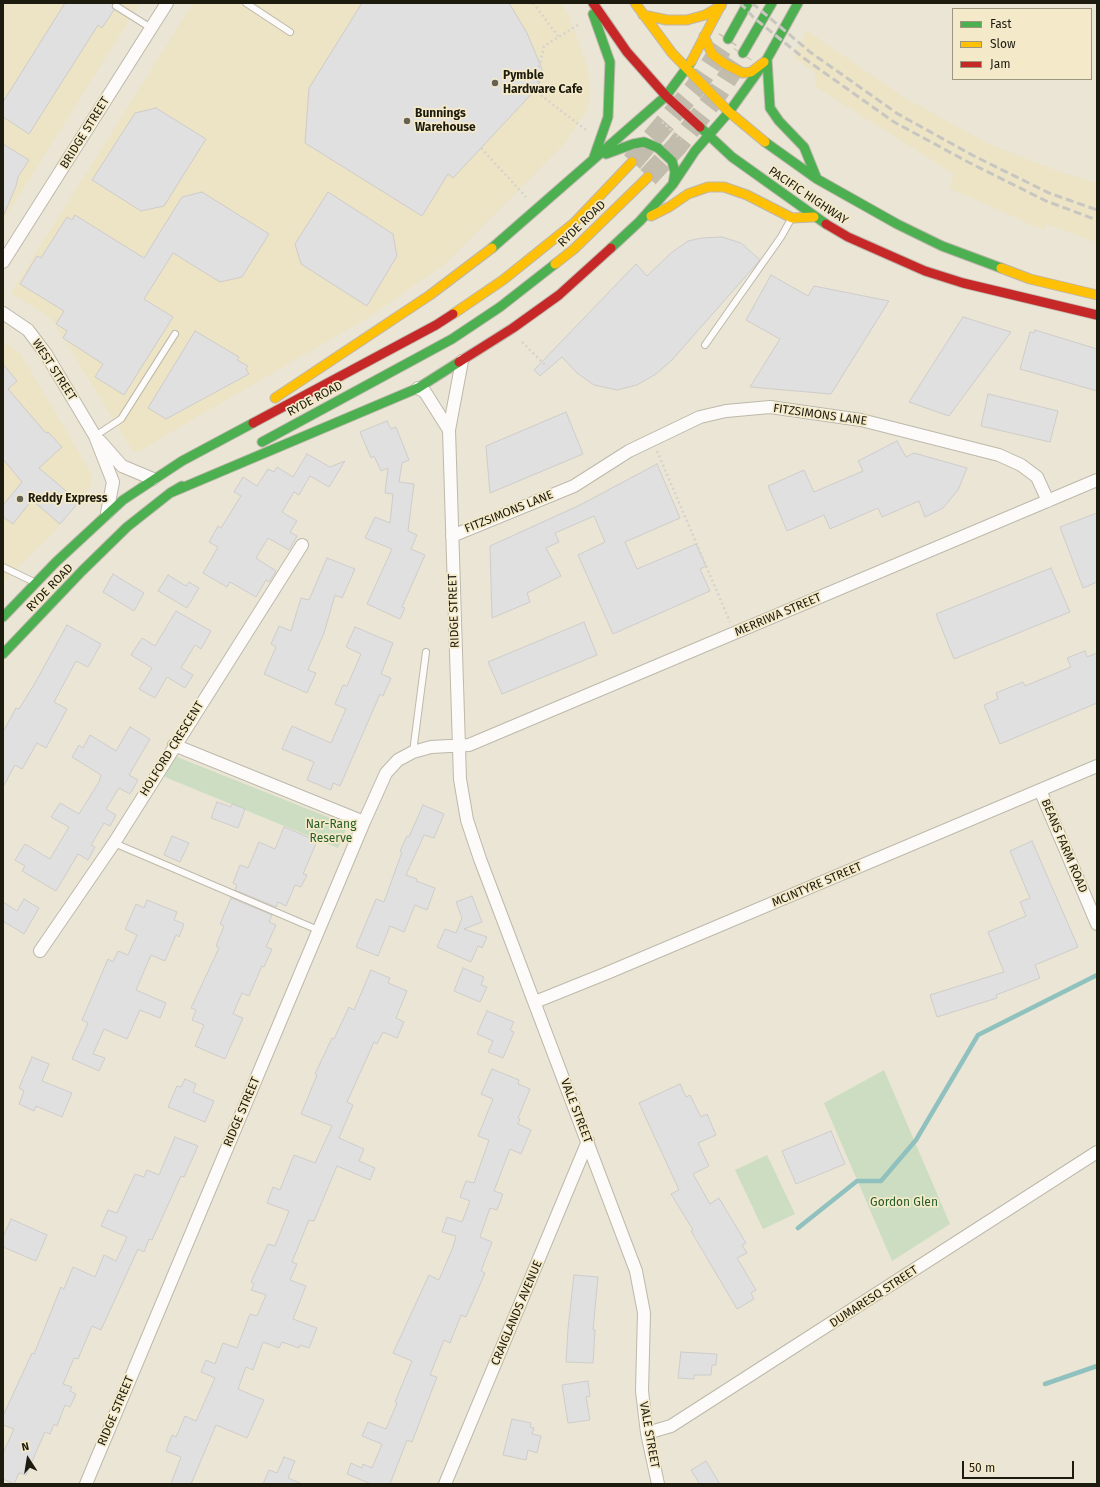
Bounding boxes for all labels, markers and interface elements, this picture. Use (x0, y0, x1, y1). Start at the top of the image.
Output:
legend (952, 8, 1092, 80)
text: Fast (990, 17, 1012, 31)
text: Slow (990, 37, 1016, 51)
text: Jam (990, 57, 1010, 71)
place label: Pymble Hardware Cafe (503, 69, 583, 97)
marker: Pymble Hardware Cafe (490, 78, 500, 88)
street label: BRIDGE STREET (57, 95, 113, 171)
place label: Bunnings Warehouse (415, 107, 476, 135)
marker: Bunnings Warehouse (402, 116, 412, 126)
street label: PACIFIC HIGHWAY (765, 164, 851, 228)
street label: RYDE ROAD (555, 198, 609, 250)
street label: WEST STREET (29, 336, 79, 404)
street label: RYDE ROAD (285, 378, 345, 420)
street label: FITZSIMONS LANE (772, 401, 868, 429)
street label: FITZSIMONS LANE (463, 488, 555, 536)
place label: Reddy Express (28, 492, 108, 506)
marker: Reddy Express (15, 494, 25, 504)
street label: RYDE ROAD (24, 561, 76, 615)
street label: RIDGE STREET (446, 574, 462, 648)
street label: MERRIWA STREET (733, 590, 823, 640)
street label: HOLFORD CRESCENT (137, 699, 207, 799)
street label: BEANS FARM ROAD (1038, 797, 1090, 895)
park label: Nar-Rang Reserve (306, 818, 356, 846)
street label: MCINTYRE STREET (770, 860, 864, 910)
street label: RIDGE STREET (221, 1075, 263, 1149)
street label: VALE STREET (557, 1077, 595, 1145)
park label: Gordon Glen (870, 1196, 938, 1210)
street label: CRAIGLANDS AVENUE (488, 1258, 546, 1368)
street label: DUMARESQ STREET (827, 1263, 921, 1331)
street label: RIDGE STREET (95, 1374, 137, 1448)
street label: VALE STREET (636, 1400, 662, 1470)
north arrow (8, 1439, 48, 1479)
text: N (20, 1440, 30, 1454)
scale bar (964, 1453, 1076, 1479)
text: 50 m (969, 1461, 995, 1475)

